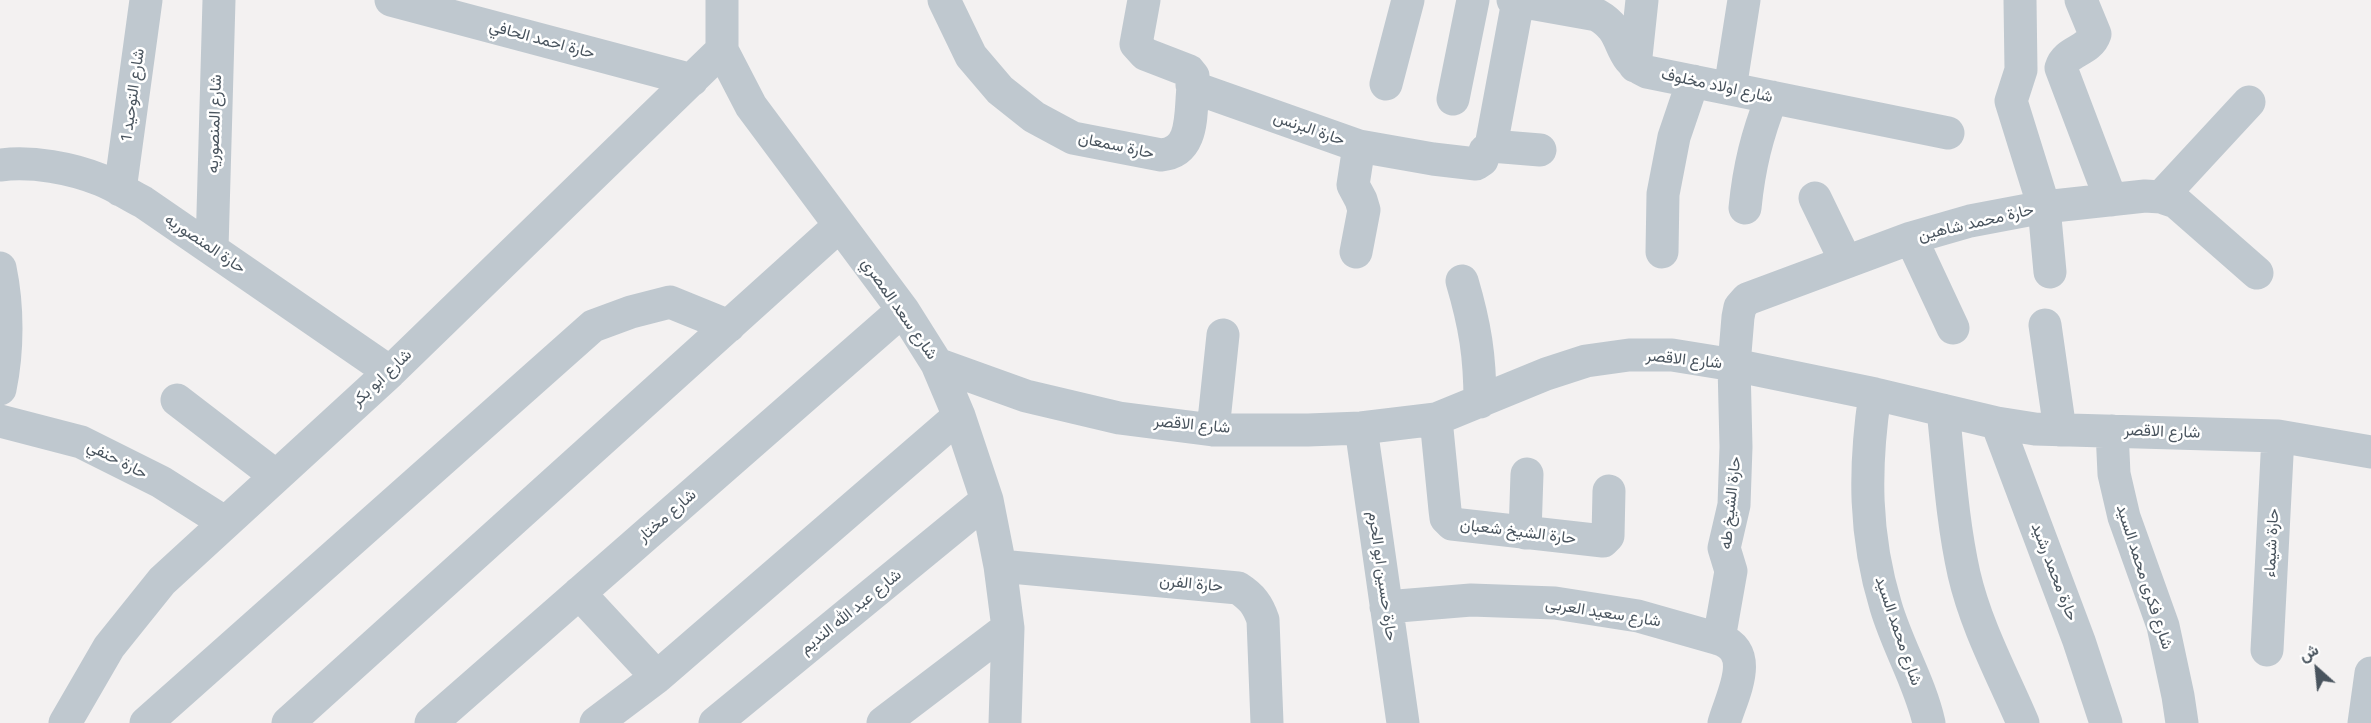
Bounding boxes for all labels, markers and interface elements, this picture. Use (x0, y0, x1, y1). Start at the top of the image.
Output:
street label: حارة احمد الحافي (487, 17, 597, 63)
street label: شارع التوحيد 1 (117, 47, 149, 143)
street label: شارع اولاد مخلوف (1659, 65, 1775, 107)
street label: شارع المنصوريه (204, 74, 226, 174)
street label: حارة البرنس (1271, 108, 1347, 150)
street label: حارة سمعان (1076, 129, 1156, 163)
street label: حارة محمد شاهين (1916, 200, 2036, 246)
street label: حارة المنصوريه (161, 210, 249, 278)
street label: شارع سعد المصري (857, 254, 941, 364)
street label: شارع ابو بكر (348, 345, 416, 411)
street label: شارع الاقصر (1645, 346, 1723, 374)
street label: شارع الاقصر (1153, 412, 1231, 438)
street label: شارع الاقصر (2123, 421, 2201, 443)
street label: حارة حنفي (84, 437, 150, 483)
street label: حارة الشيخ طه (1717, 456, 1745, 550)
street label: شارع مختار (634, 485, 700, 547)
street label: شارع فكرى محمد السيد (2112, 502, 2176, 652)
street label: حارة شيماء (2261, 508, 2283, 578)
street label: حارة حسين ابو الحرم (1363, 510, 1401, 642)
street label: حارة الشيخ شعبان (1459, 515, 1577, 549)
street label: حارة محمد رشيد (2027, 520, 2081, 624)
street label: شارع عبد الله النديم (796, 565, 906, 659)
street label: حارة الفرن (1158, 572, 1224, 596)
street label: شارع محمد السيد (1870, 574, 1926, 688)
street label: شارع سعيد العربى (1544, 594, 1662, 632)
north arrow (2287, 639, 2347, 699)
text: ش (2296, 640, 2321, 665)

